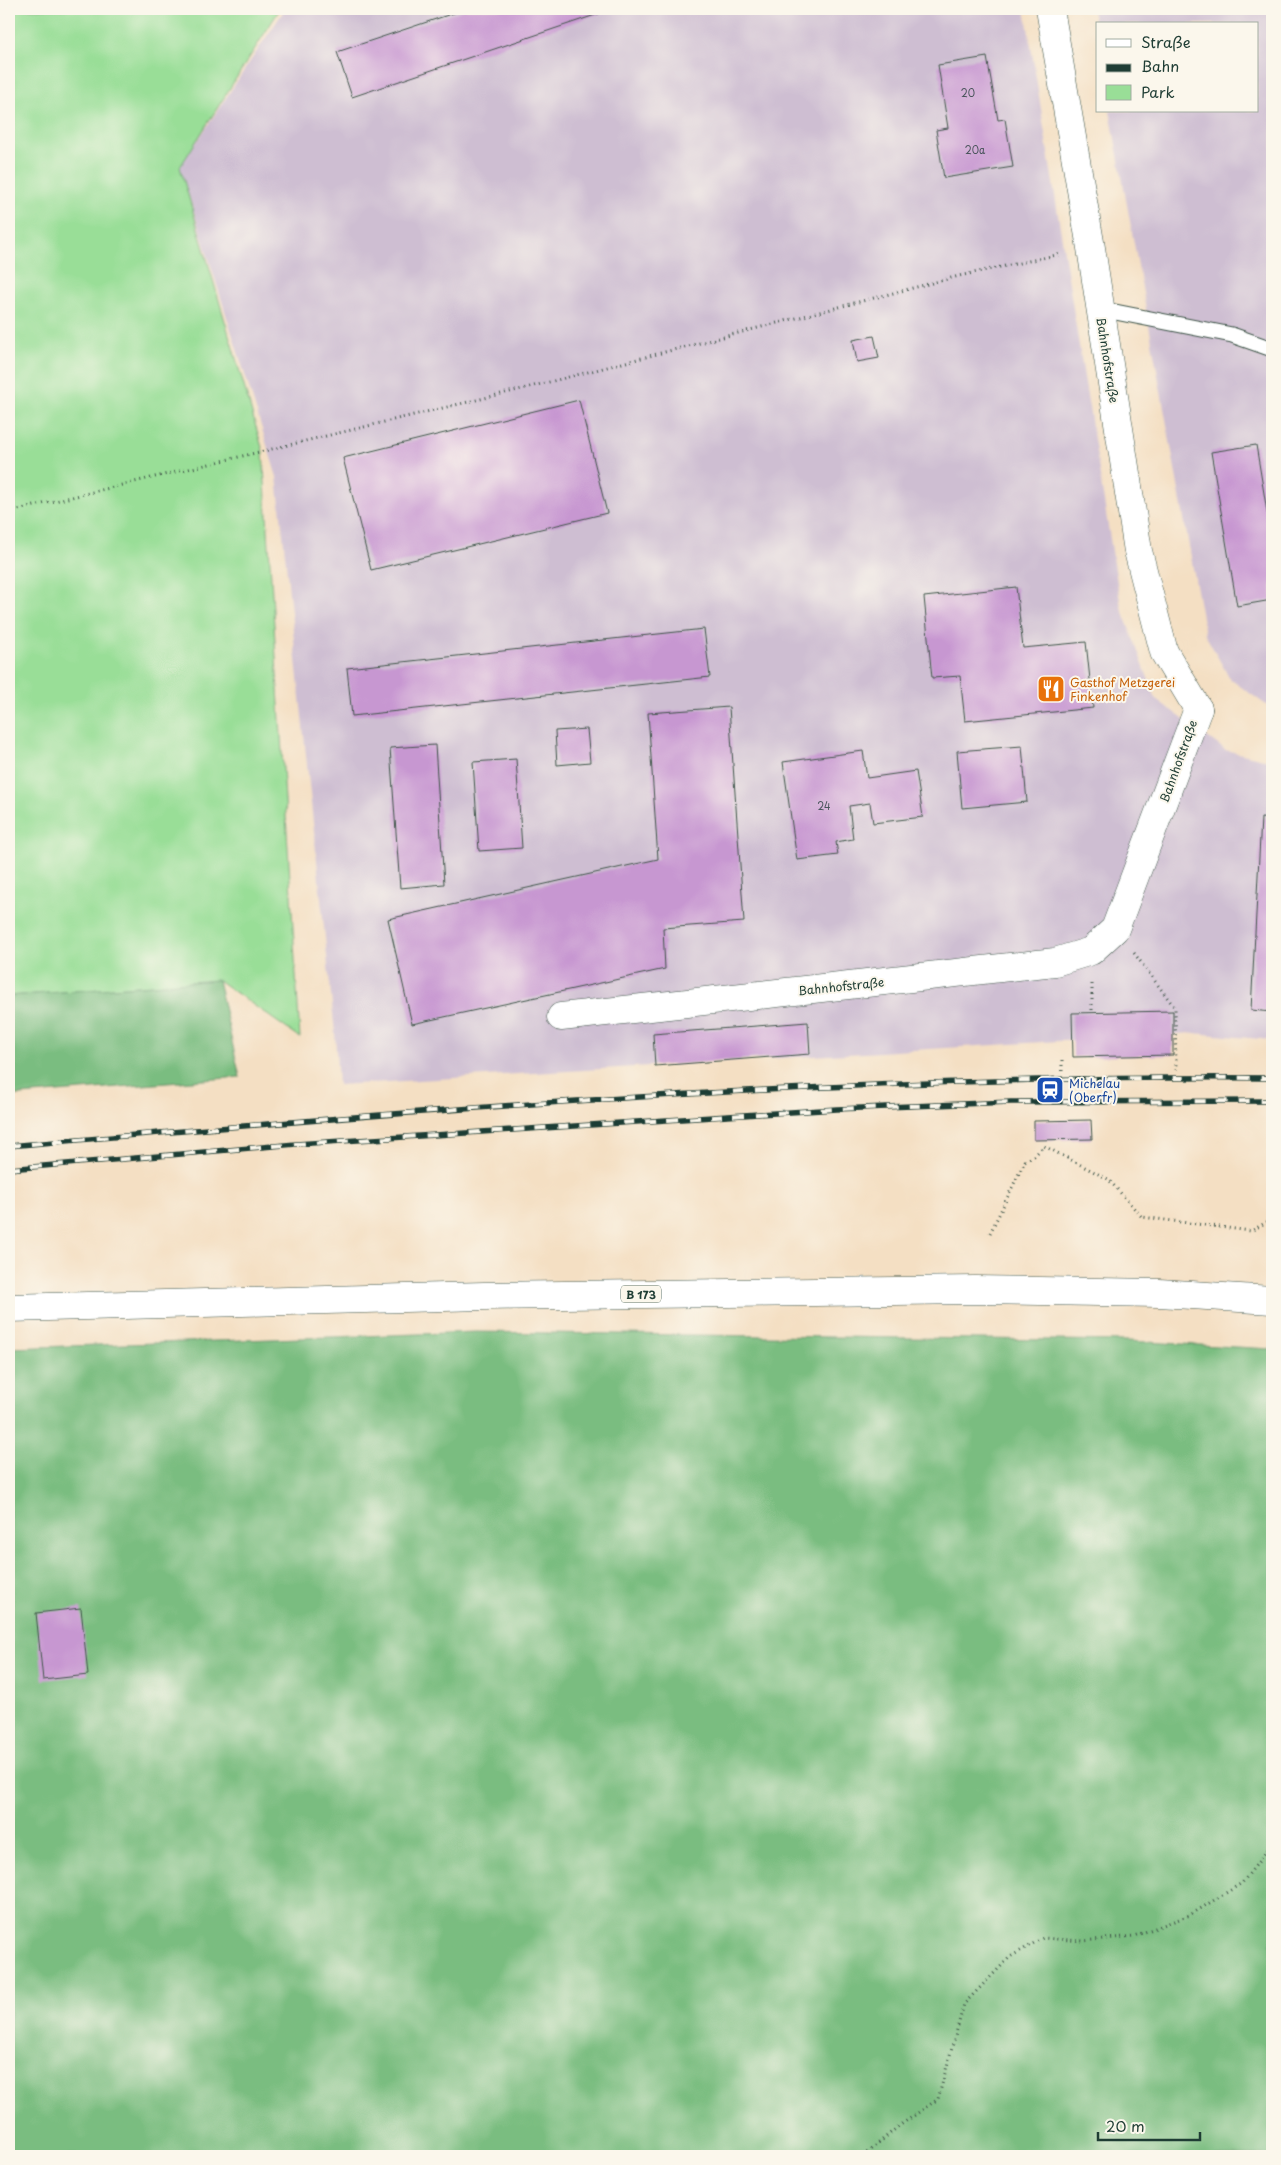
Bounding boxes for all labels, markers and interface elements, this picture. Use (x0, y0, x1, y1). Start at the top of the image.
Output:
legend (1096, 22, 1258, 112)
text: Straße (1141, 30, 1191, 53)
text: Bahn (1141, 54, 1179, 77)
text: Park (1141, 80, 1175, 103)
house number: 20 (961, 85, 975, 100)
house number: 20a (965, 142, 986, 157)
street label: Bahnhofstraße (1092, 316, 1124, 404)
place label: Gasthof Metzgerei Finkenhof (1070, 673, 1175, 705)
restaurant icon: Gasthof Metzgerei Finkenhof (1036, 674, 1066, 704)
street label: Bahnhofstraße (1155, 717, 1201, 805)
house number: 24 (817, 798, 831, 813)
street label: Bahnhofstraße (797, 973, 885, 999)
place label: Michelau (Oberfr) (1069, 1074, 1120, 1106)
station icon: Michelau (Oberfr) (1035, 1075, 1065, 1105)
road number: B 173 (621, 1286, 661, 1302)
scale bar (1098, 2110, 1201, 2142)
text: 20 m (1106, 2114, 1145, 2137)

